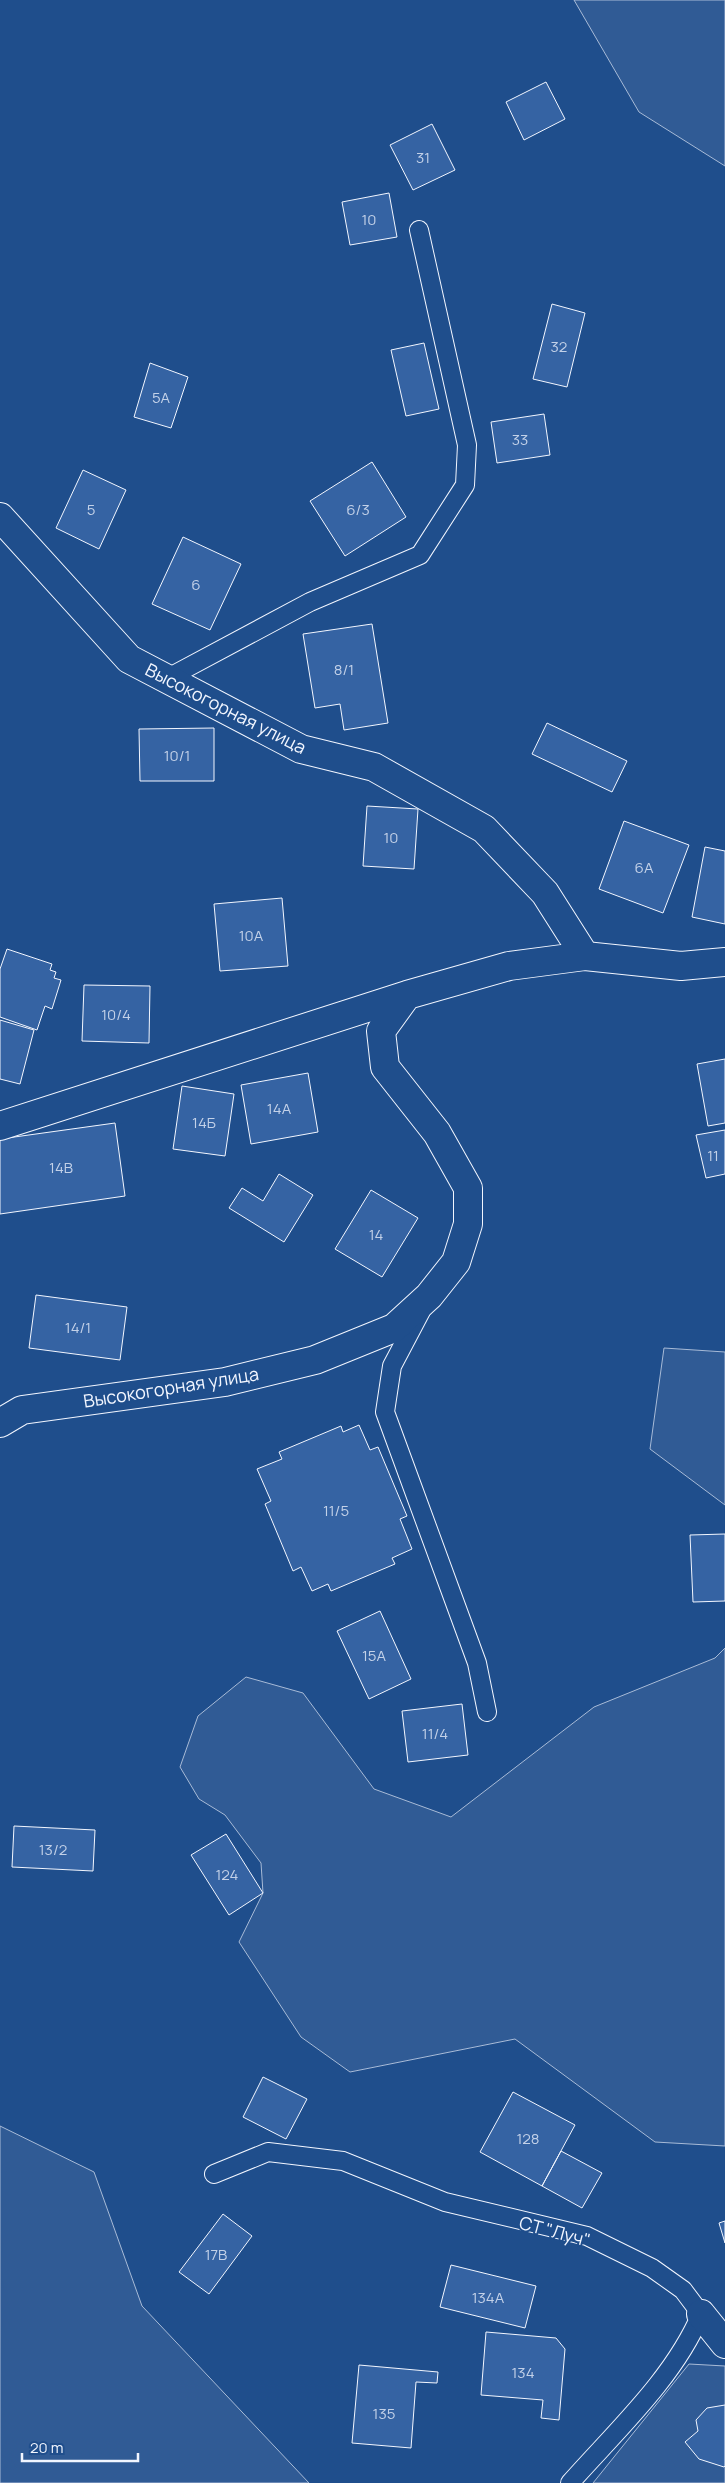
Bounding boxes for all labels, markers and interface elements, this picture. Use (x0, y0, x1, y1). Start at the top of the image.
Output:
house number: 31 (416, 147, 430, 168)
house number: 10 (362, 209, 377, 230)
house number: 32 (551, 336, 567, 357)
house number: 5А (152, 387, 171, 408)
house number: 33 (512, 429, 528, 450)
house number: 5 (87, 499, 95, 520)
house number: 6/3 (346, 499, 370, 520)
house number: 6 (191, 574, 201, 595)
street label: Высокогорная улица (142, 657, 310, 759)
house number: 8/1 (334, 659, 354, 680)
house number: 10/1 (164, 745, 190, 766)
house number: 10 (384, 827, 399, 848)
house number: 6А (635, 857, 654, 878)
house number: 10А (239, 925, 264, 946)
house number: 10/4 (101, 1004, 131, 1025)
house number: 14А (267, 1098, 292, 1119)
house number: 14Б (192, 1112, 216, 1133)
house number: 11 (707, 1145, 719, 1166)
house number: 14В (49, 1157, 73, 1178)
house number: 14 (369, 1224, 383, 1245)
house number: 14/1 (65, 1317, 91, 1338)
street label: Высокогорная улица (82, 1361, 260, 1413)
house number: 11/5 (323, 1500, 349, 1521)
house number: 15А (362, 1645, 387, 1666)
house number: 11/4 (422, 1723, 448, 1744)
house number: 13/2 (39, 1839, 67, 1860)
house number: 124 (216, 1864, 239, 1885)
house number: 128 (516, 2128, 540, 2149)
street label: СТ "Луч" (517, 2210, 593, 2252)
house number: 17В (205, 2244, 227, 2265)
house number: 134А (472, 2287, 505, 2308)
house number: 134 (512, 2362, 535, 2383)
house number: 135 (373, 2403, 395, 2424)
scale bar (22, 2430, 139, 2462)
text: 20 m (30, 2437, 63, 2458)

